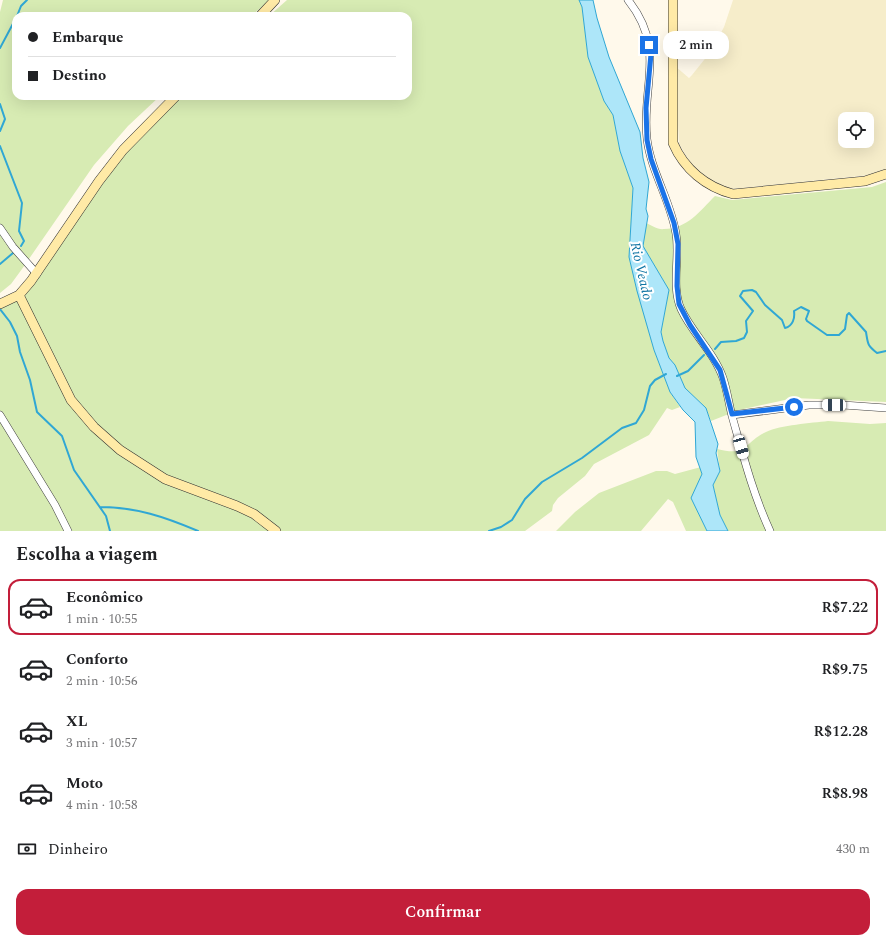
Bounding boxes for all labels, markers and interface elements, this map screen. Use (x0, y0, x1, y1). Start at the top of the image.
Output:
text: Embarque (52, 26, 123, 49)
callout: 2 min (663, 31, 729, 59)
text: 2 min (679, 35, 713, 55)
route end (640, 36, 658, 54)
text: Destino (52, 64, 106, 87)
map controls (838, 112, 874, 148)
button: locate (838, 112, 874, 148)
water label: Rio Veado (625, 240, 658, 302)
route start (785, 398, 803, 416)
car (822, 399, 846, 411)
car (732, 434, 750, 460)
text: Escolha a viagem (16, 541, 158, 568)
text: Econômico (66, 586, 143, 609)
icon: car (18, 589, 54, 625)
text: R$7.22 (821, 596, 868, 619)
text: 1 min · 10:55 (66, 609, 138, 629)
text: Conforto (66, 648, 128, 671)
icon: car (18, 651, 54, 687)
text: R$9.75 (821, 658, 868, 681)
text: 2 min · 10:56 (66, 671, 138, 691)
text: XL (66, 710, 87, 733)
icon: car (18, 713, 54, 749)
text: R$12.28 (813, 720, 868, 743)
text: 3 min · 10:57 (66, 733, 138, 753)
text: Moto (66, 772, 103, 795)
icon: car (18, 775, 54, 811)
text: R$8.98 (821, 782, 868, 805)
text: 4 min · 10:58 (66, 795, 138, 815)
icon: cash (16, 838, 38, 860)
text: Dinheiro (48, 838, 108, 861)
text: 430 m (836, 839, 870, 859)
button: Confirmar (16, 889, 870, 935)

